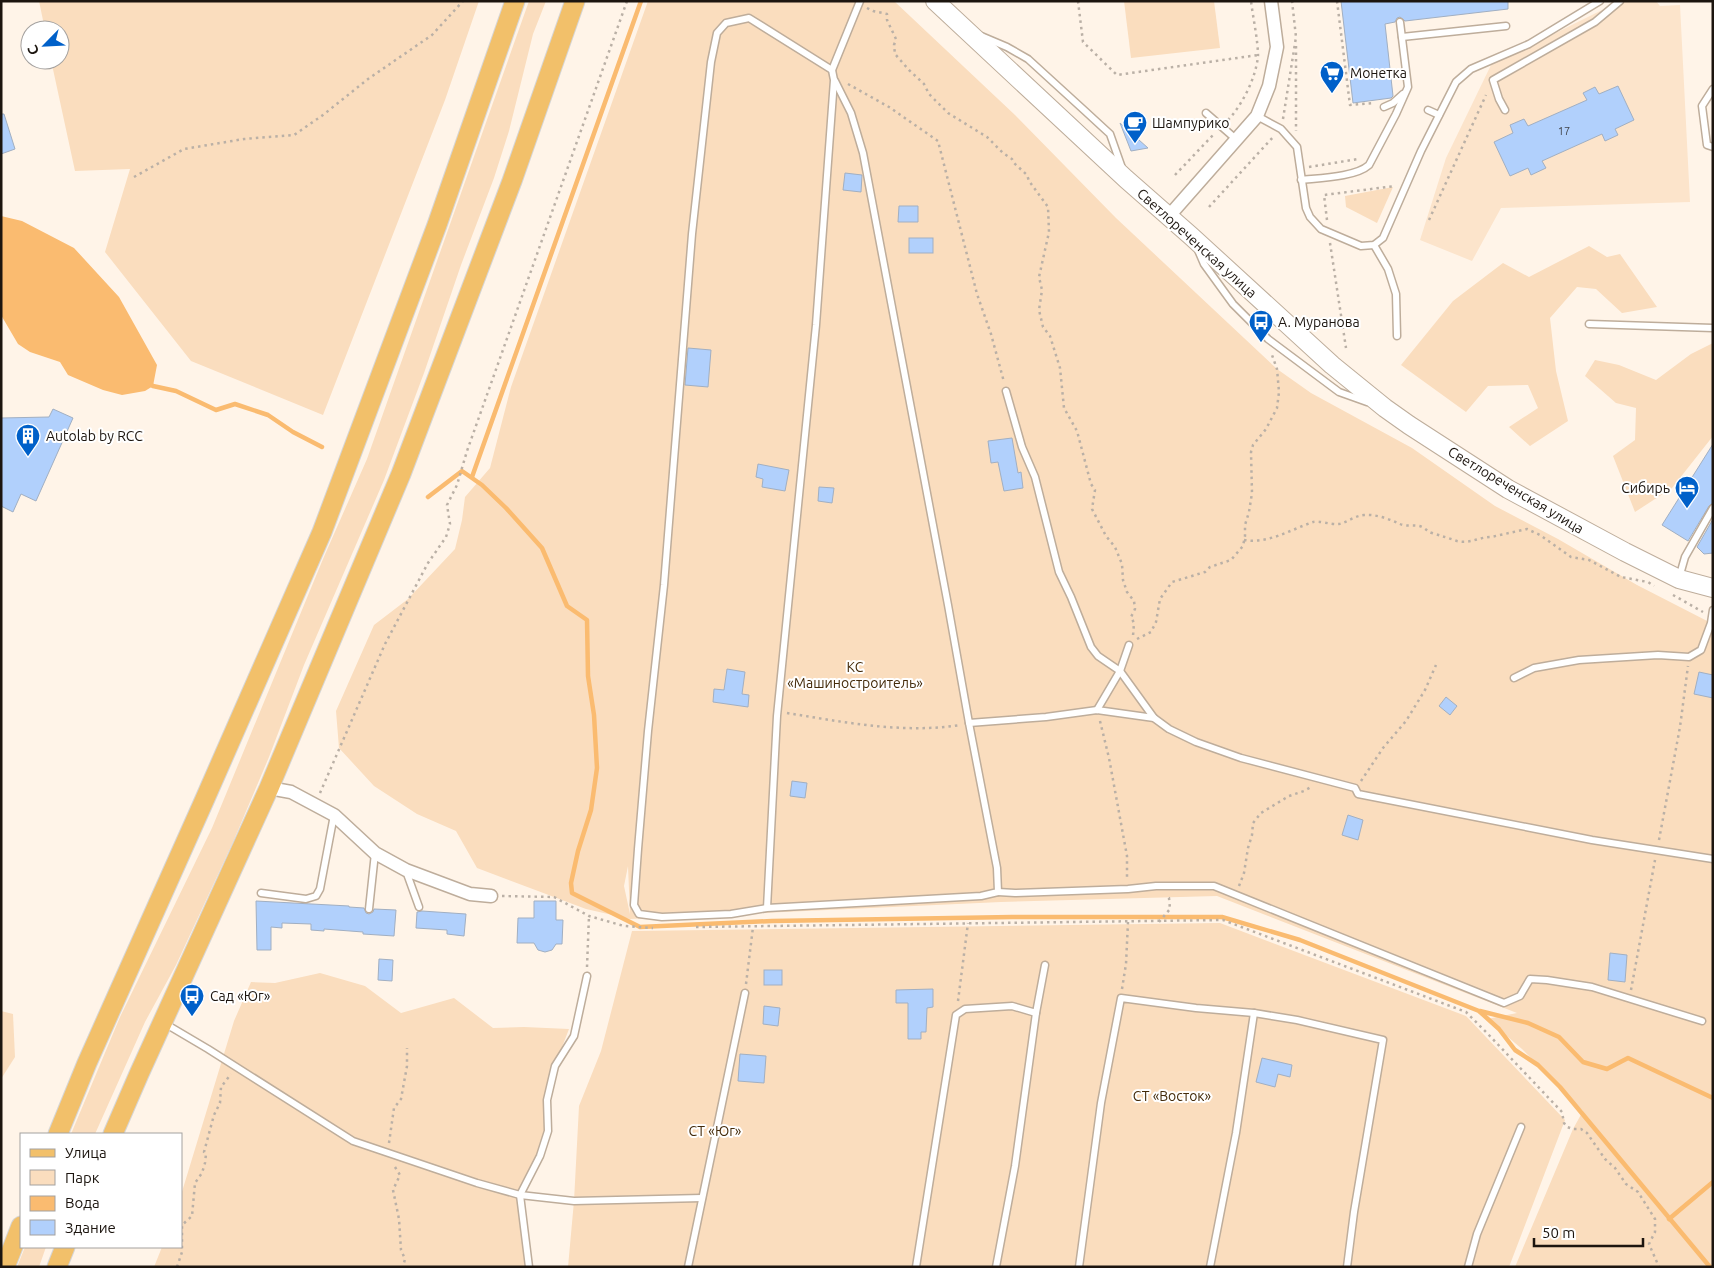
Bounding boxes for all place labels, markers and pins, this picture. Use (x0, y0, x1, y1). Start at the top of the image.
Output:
supermarket icon: Монетка (1319, 60, 1345, 94)
place label: Монетка (1350, 65, 1407, 81)
cafe icon: Шампурико (1122, 110, 1148, 144)
place label: Шампурико (1152, 115, 1229, 131)
bus stop icon: А. Муранова (1248, 309, 1274, 343)
place label: А. Муранова (1278, 314, 1360, 330)
building icon: Autolab by RCC (15, 423, 41, 457)
place label: Autolab by RCC (46, 428, 143, 444)
hotel icon: Сибирь (1674, 475, 1700, 509)
place label: Сибирь (1621, 480, 1670, 496)
bus stop icon: Сад «Юг» (179, 983, 205, 1017)
place label: Сад «Юг» (210, 988, 271, 1004)

